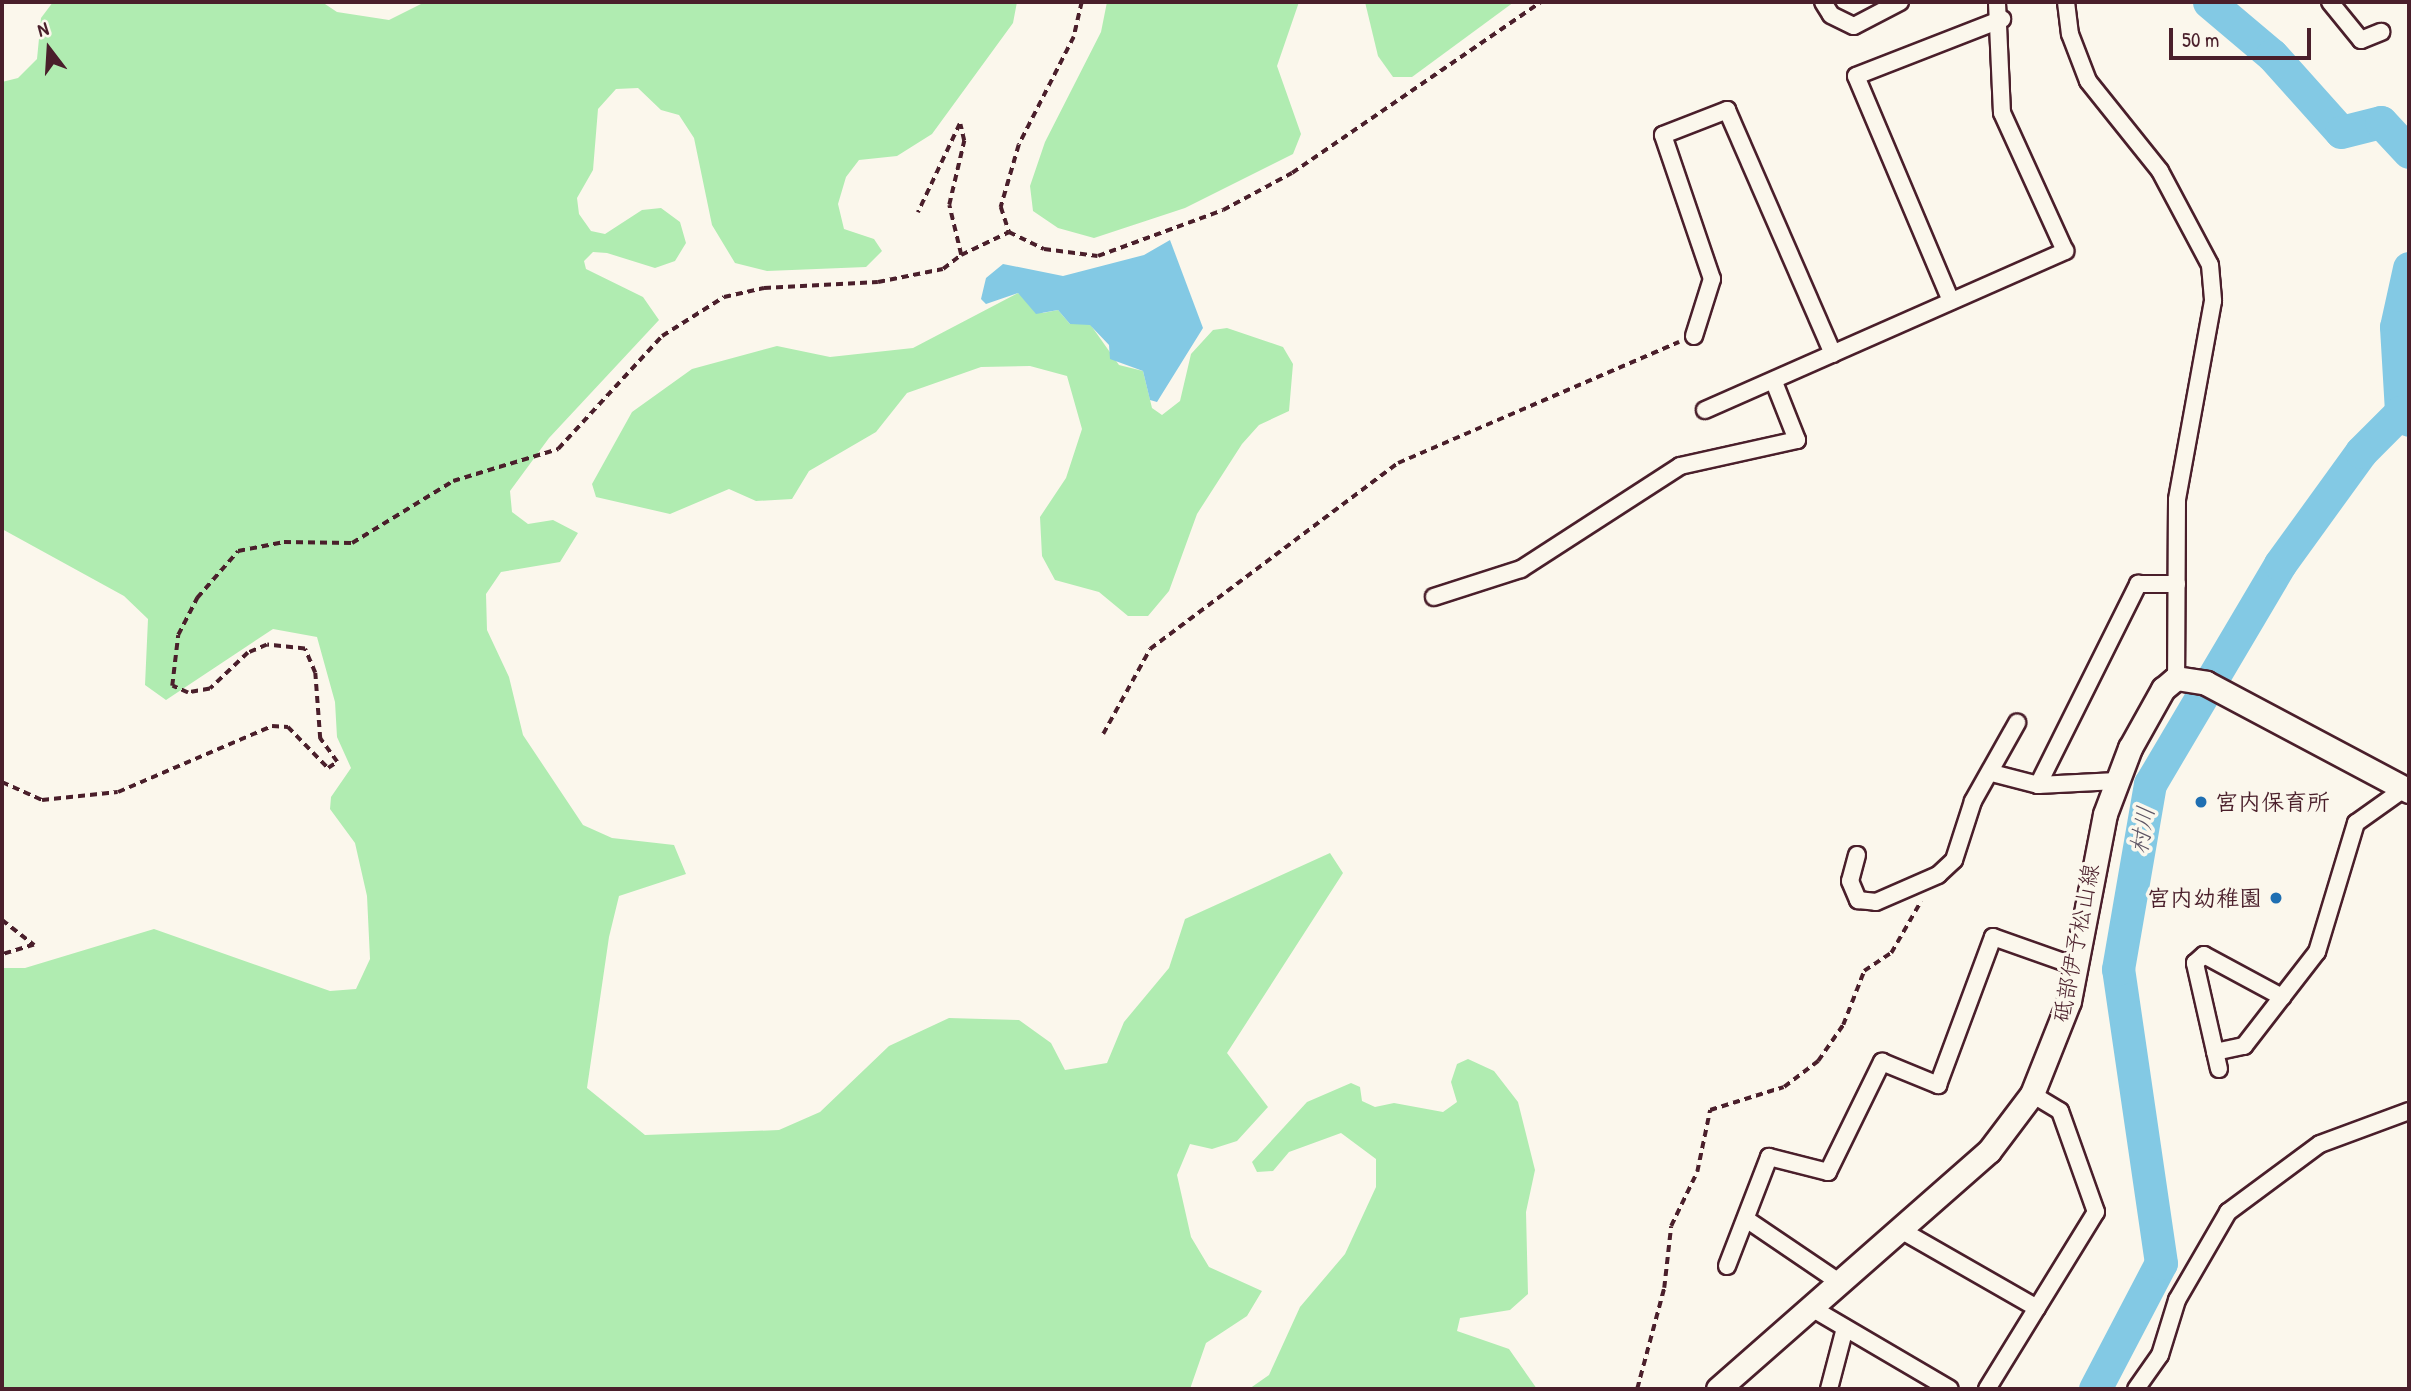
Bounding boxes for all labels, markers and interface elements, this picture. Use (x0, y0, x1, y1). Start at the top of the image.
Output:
north arrow (14, 14, 84, 84)
scale bar (2173, 14, 2315, 58)
text: N (34, 15, 51, 43)
text: 50 m (2182, 25, 2219, 54)
place label: 宮内保育所 (2215, 788, 2330, 816)
marker: 宮内保育所 (2193, 794, 2209, 810)
water label: 村川 (2124, 804, 2160, 856)
street label: 砥部伊予松山線 (2047, 861, 2105, 1025)
place label: 宮内幼稚園 (2147, 884, 2262, 912)
marker: 宮内幼稚園 (2268, 890, 2284, 906)

